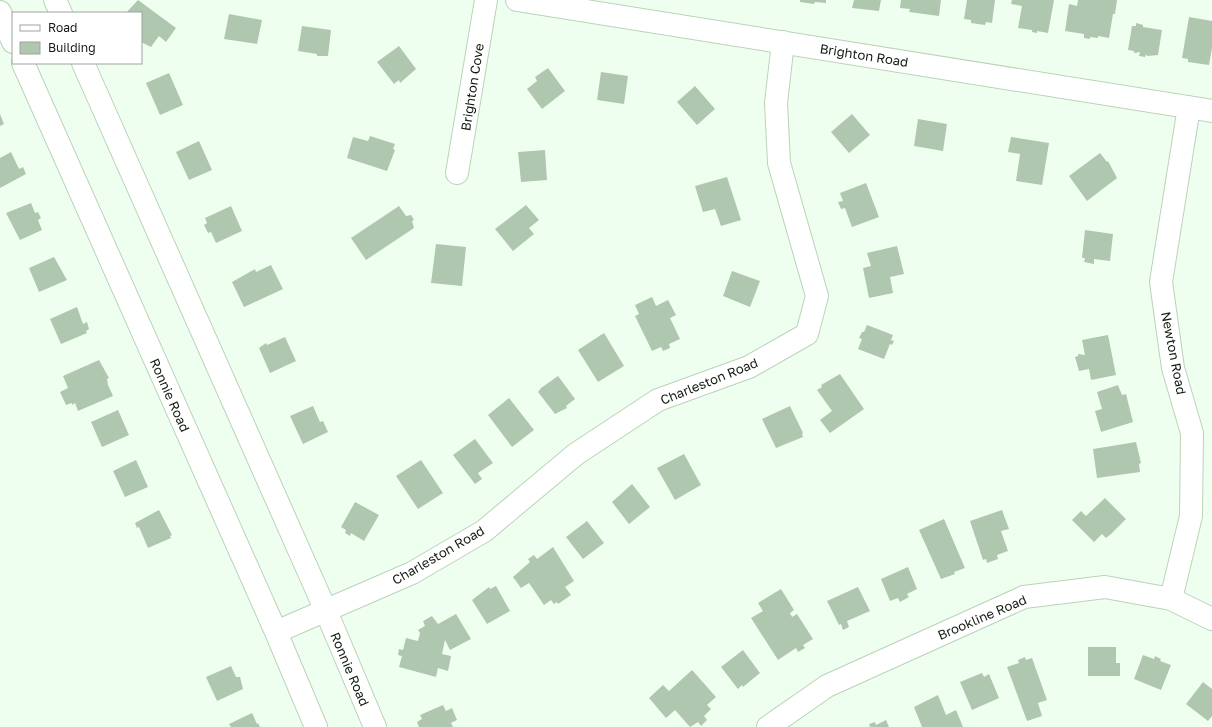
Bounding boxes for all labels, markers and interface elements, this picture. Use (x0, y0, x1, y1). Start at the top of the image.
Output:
legend (12, 12, 142, 64)
text: Road (48, 20, 77, 35)
text: Building (48, 40, 96, 55)
street label: Brighton Road (819, 40, 909, 70)
street label: Brighton Cove (457, 42, 487, 132)
street label: Newton Road (1158, 310, 1190, 396)
street label: Charleston Road (658, 354, 760, 408)
street label: Ronnie Road (147, 356, 193, 434)
street label: Charleston Road (389, 522, 487, 588)
street label: Brookline Road (935, 591, 1029, 643)
street label: Ronnie Road (327, 630, 373, 708)

